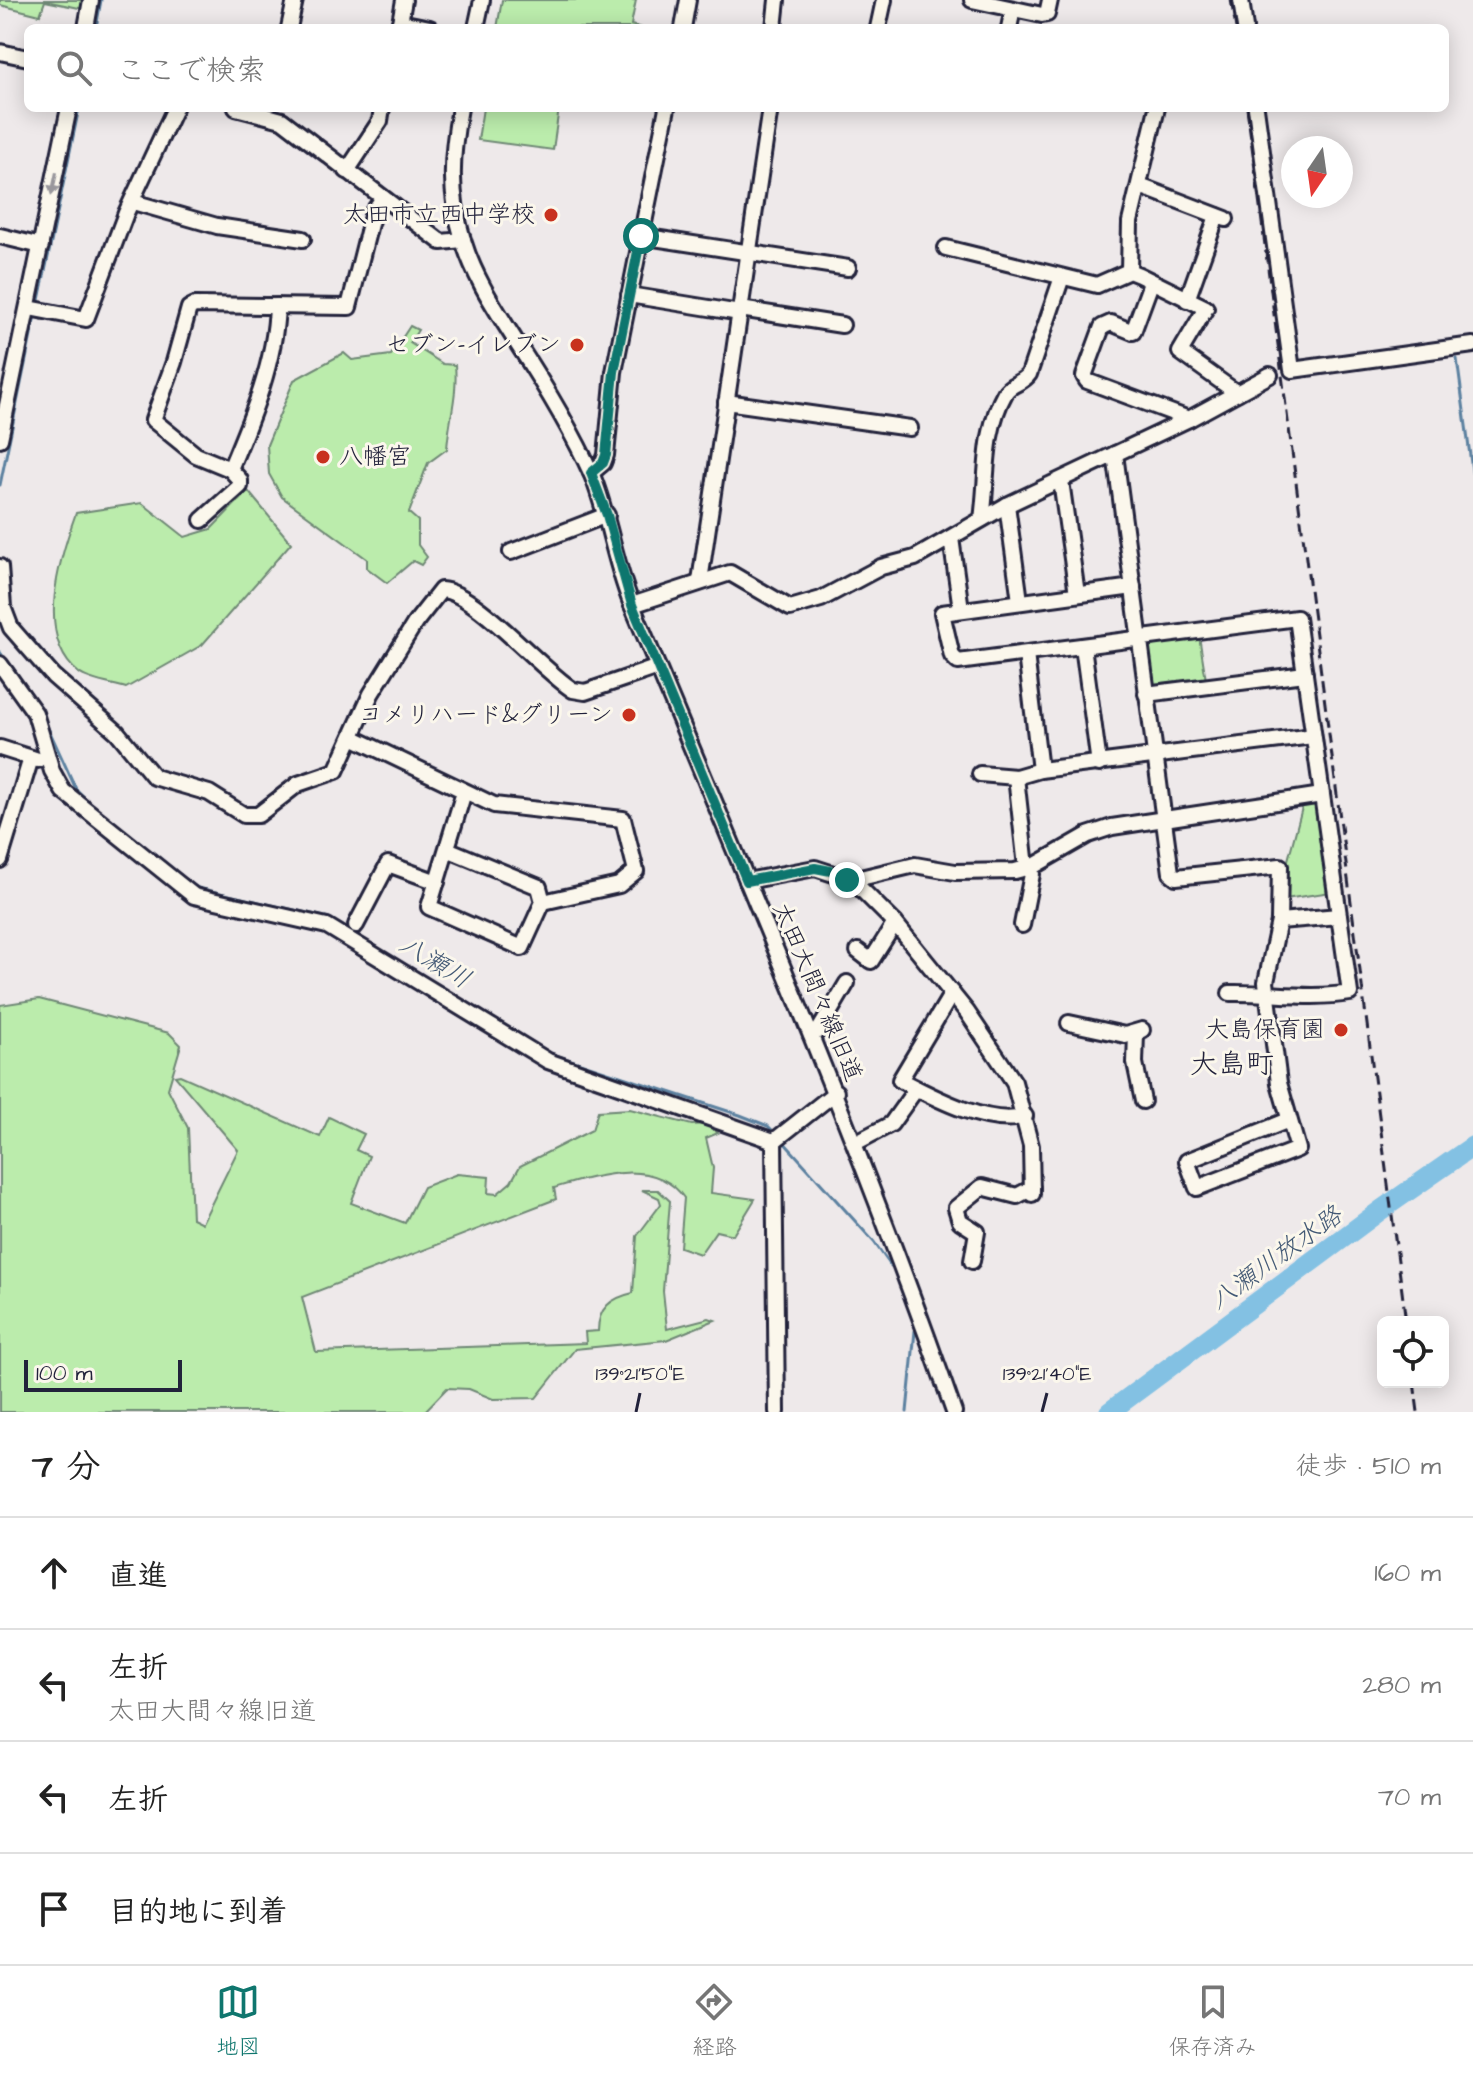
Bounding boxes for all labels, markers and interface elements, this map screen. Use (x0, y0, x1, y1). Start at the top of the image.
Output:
search box (24, 24, 1449, 112)
icon: search (52, 46, 96, 90)
text: ここで検索 (116, 50, 266, 92)
north arrow (1281, 136, 1353, 208)
one-way arrow (47, 172, 60, 197)
place label: 太田市立西中学校 (343, 198, 535, 232)
marker: 太田市立西中学校 (542, 206, 560, 224)
route start (623, 218, 659, 254)
place label: セブン-イレブン (386, 328, 561, 362)
marker: セブン-イレブン (568, 336, 586, 354)
place label: 八幡宮 (339, 440, 411, 474)
marker: 八幡宮 (314, 448, 332, 466)
place label: コメリハード&グリーン (358, 698, 613, 732)
marker: コメリハード&グリーン (620, 706, 638, 724)
route end (829, 862, 865, 898)
street label: 太田大間々線旧道 (764, 897, 870, 1087)
water label: 八瀬川 (392, 926, 478, 998)
place label: 大島保育園 (1205, 1013, 1325, 1047)
marker: 大島保育園 (1332, 1021, 1350, 1039)
district label: 大島町 (1190, 1045, 1274, 1084)
water label: 八瀬川放水路 (1202, 1196, 1351, 1318)
map controls (1377, 1316, 1449, 1388)
button: locate (1377, 1316, 1449, 1388)
scale bar (24, 1356, 182, 1392)
text: 100 m (36, 1358, 93, 1389)
text: 139°21'50"E (595, 1360, 685, 1388)
text: 139°21'40"E (1003, 1360, 1091, 1388)
text: 7 分 (32, 1443, 101, 1491)
text: 徒歩 · 510 m (1296, 1448, 1441, 1484)
icon: ahead (32, 1551, 76, 1595)
text: 直進 (108, 1555, 168, 1597)
text: 160 m (1374, 1555, 1441, 1591)
text: 左折 (108, 1647, 168, 1689)
icon: left (32, 1663, 76, 1707)
text: 280 m (1362, 1667, 1441, 1703)
text: 太田大間々線旧道 (108, 1693, 316, 1729)
icon: left (32, 1775, 76, 1819)
text: 左折 (108, 1779, 168, 1821)
text: 70 m (1378, 1779, 1441, 1815)
icon: arrive (32, 1887, 76, 1931)
text: 目的地に到着 (108, 1891, 288, 1933)
tab: 地図 (216, 1980, 260, 2063)
tab: 経路 (692, 1980, 737, 2063)
tab: 保存済み (1169, 1980, 1257, 2063)

